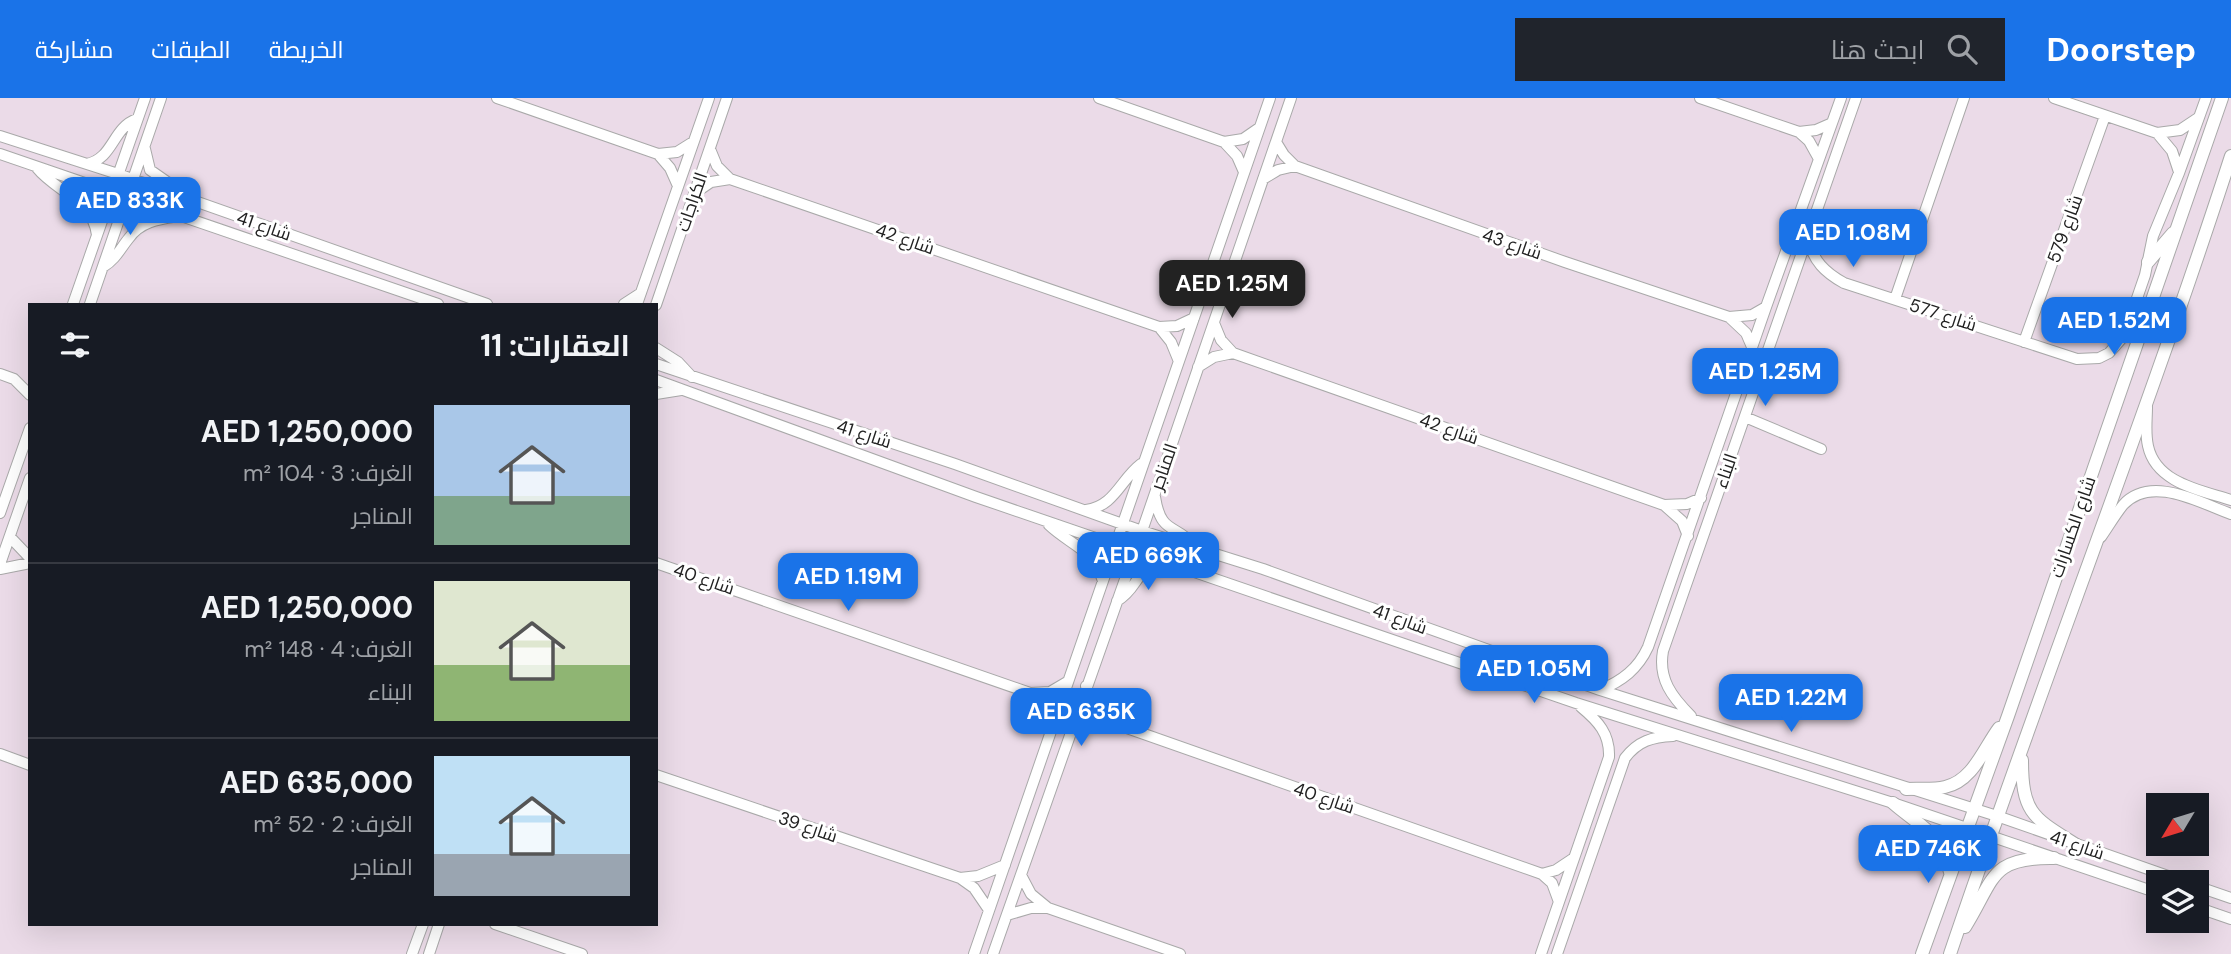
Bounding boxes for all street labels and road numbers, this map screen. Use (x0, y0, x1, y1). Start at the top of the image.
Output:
street label: الكراجات (671, 169, 713, 235)
street label: شارع 579 (2042, 192, 2088, 266)
street label: شارع 41 (234, 206, 294, 246)
street label: شارع 42 (872, 218, 938, 260)
street label: شارع 43 (1479, 223, 1545, 265)
street label: شارع 577 (1906, 293, 1980, 337)
street label: شارع 42 (1416, 408, 1482, 450)
street label: شارع 41 (834, 414, 894, 454)
street label: المناجر (1145, 440, 1183, 495)
street label: البناء (1709, 450, 1743, 492)
street label: شارع الكسارات (2044, 473, 2102, 581)
street label: شارع 40 (670, 557, 738, 601)
street label: شارع 41 (1369, 598, 1431, 640)
street label: شارع 40 (1290, 776, 1358, 820)
street label: شارع 39 (775, 806, 841, 848)
street label: شارع 41 (2047, 825, 2107, 865)

